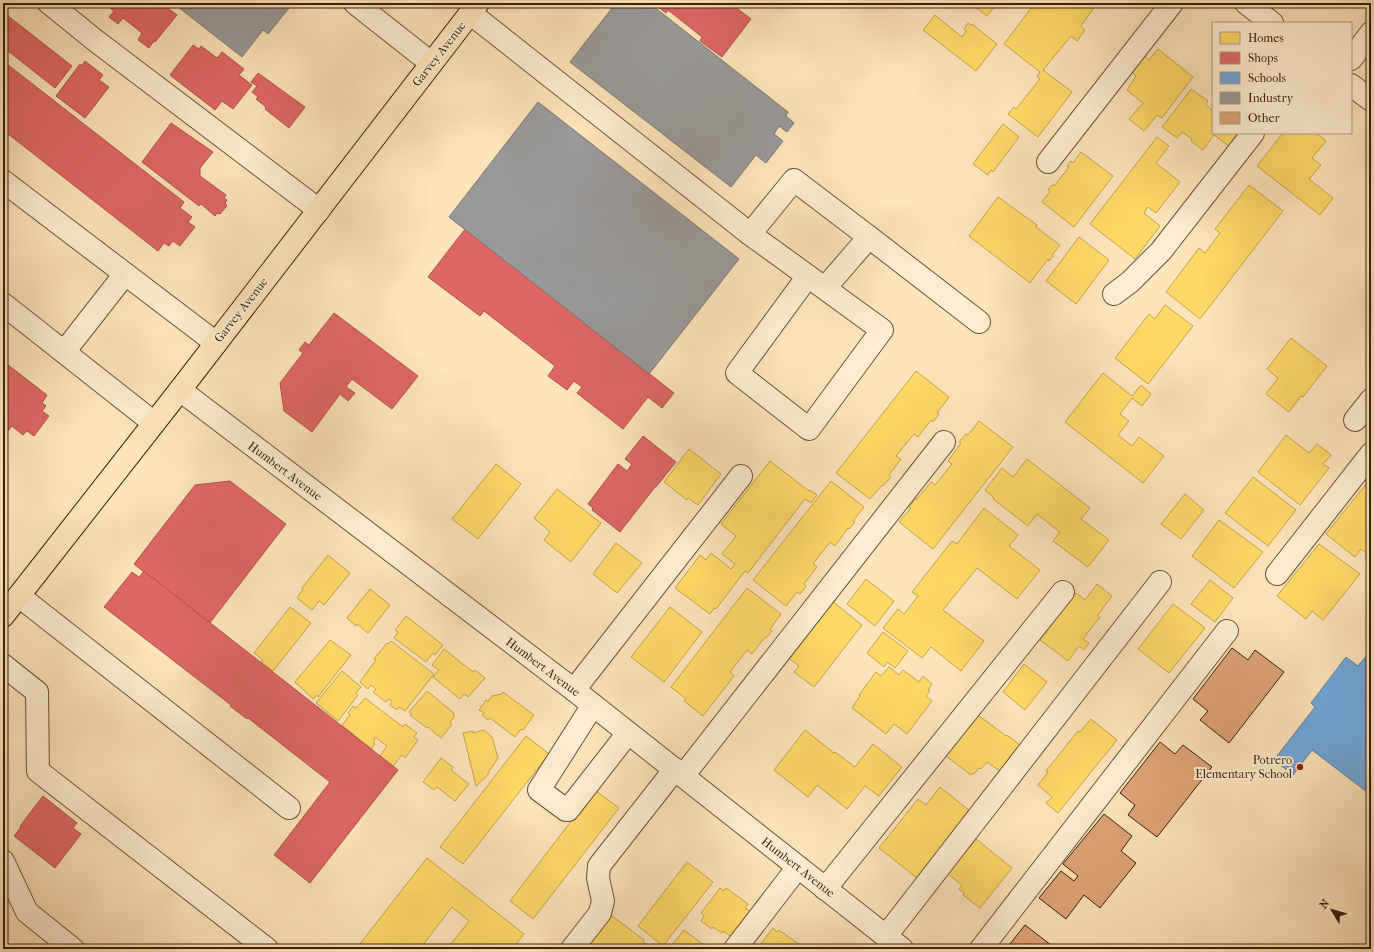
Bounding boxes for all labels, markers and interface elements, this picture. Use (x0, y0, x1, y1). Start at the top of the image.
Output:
street label: Garvey Avenue (409, 19, 469, 89)
legend (1212, 22, 1352, 134)
text: Homes (1248, 31, 1284, 45)
text: Shops (1248, 51, 1278, 65)
text: Schools (1248, 71, 1287, 85)
text: Industry (1248, 91, 1294, 105)
text: Other (1248, 111, 1280, 125)
street label: Garvey Avenue (211, 275, 271, 345)
street label: Humbert Avenue (245, 439, 325, 503)
street label: Humbert Avenue (503, 635, 583, 699)
place label: Potrero Elementary School (1195, 753, 1293, 781)
marker: Potrero Elementary School (1295, 762, 1305, 772)
street label: Humbert Avenue (759, 834, 837, 900)
north arrow (1312, 890, 1352, 930)
text: N (1317, 896, 1333, 911)

